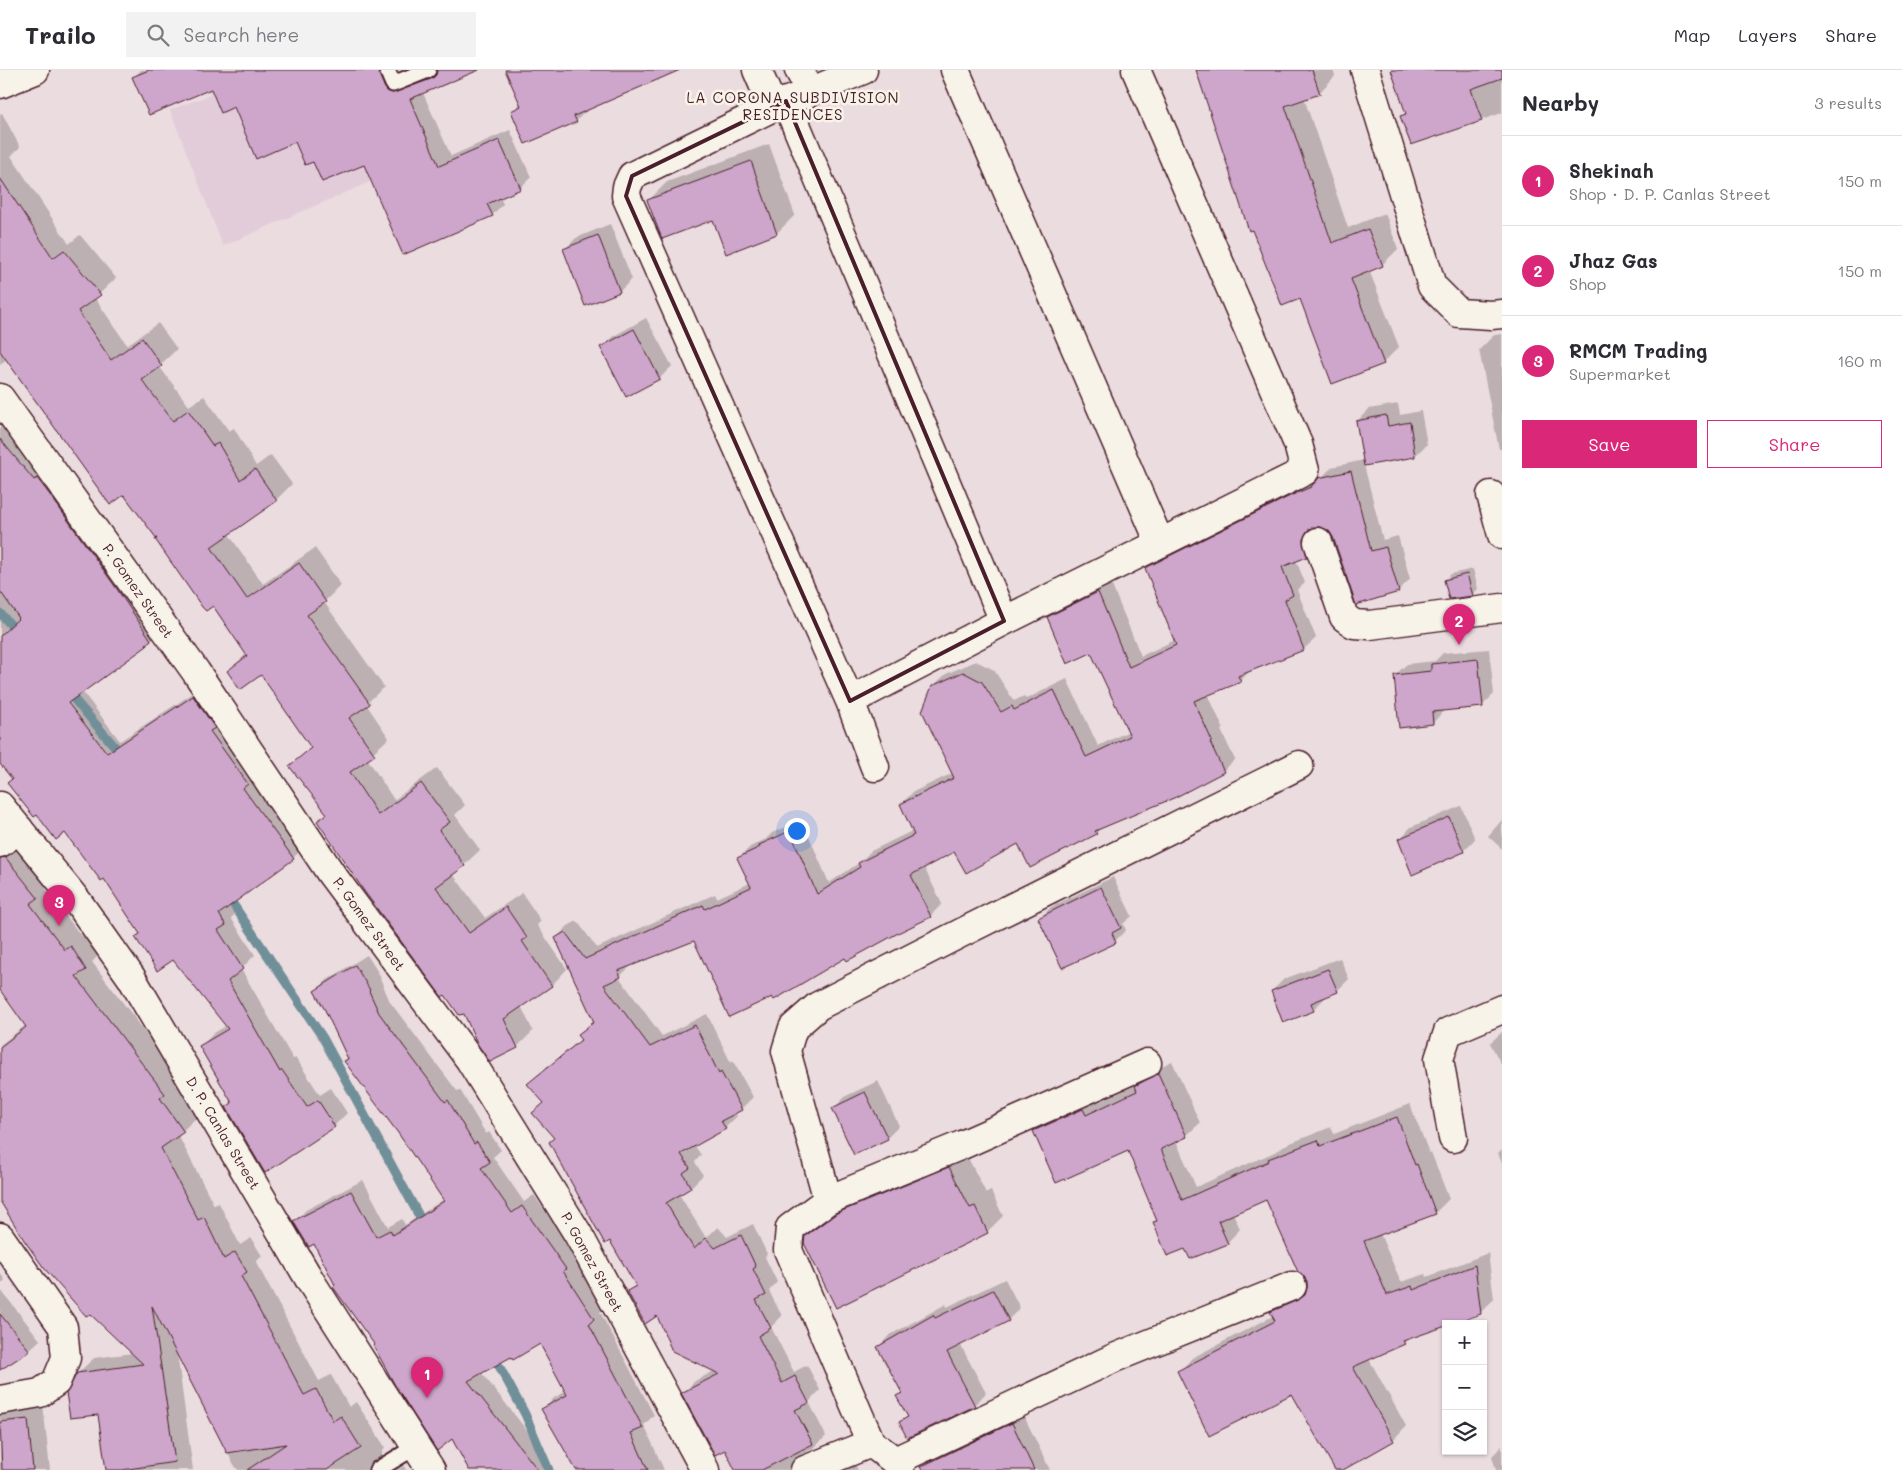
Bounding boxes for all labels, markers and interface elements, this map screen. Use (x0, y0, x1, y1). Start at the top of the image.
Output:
search box (126, 12, 476, 57)
text: Trailo (25, 19, 96, 50)
icon: search (144, 21, 172, 49)
text: Search here (184, 22, 299, 47)
text: Map (1674, 23, 1710, 47)
text: Layers (1738, 23, 1797, 47)
text: Share (1825, 23, 1877, 47)
district label: LA CORONA SUBDIVISION RESIDENCES (686, 87, 900, 124)
text: Nearby (1522, 89, 1599, 116)
text: 3 results (1814, 92, 1882, 113)
text: Shekinah (1569, 158, 1654, 183)
text: 1 (1534, 170, 1542, 191)
text: 150 m (1838, 170, 1882, 191)
text: Shop · D. P. Canlas Street (1569, 183, 1771, 204)
text: Jhaz Gas (1569, 248, 1658, 273)
text: 2 (1534, 260, 1542, 281)
text: 150 m (1838, 260, 1882, 281)
text: Shop (1569, 273, 1606, 294)
text: RMCM Trading (1569, 338, 1707, 363)
text: 3 (1533, 350, 1543, 371)
text: 160 m (1837, 350, 1882, 371)
text: Supermarket (1569, 363, 1671, 384)
button: Save (1522, 420, 1697, 468)
button: Share (1707, 420, 1882, 468)
street label: P. Gomez Street (99, 540, 178, 642)
pin: 2 (1443, 604, 1475, 645)
your location (784, 818, 810, 844)
street label: P. Gomez Street (329, 873, 410, 974)
pin: 3 (43, 885, 75, 926)
street label: D. P. Canlas Street (182, 1073, 265, 1193)
street label: P. Gomez Street (557, 1209, 628, 1315)
map controls (1442, 1320, 1487, 1455)
button: + (1442, 1320, 1487, 1365)
pin: 1 (411, 1357, 443, 1398)
button: − (1442, 1365, 1487, 1410)
button: layers (1442, 1410, 1487, 1455)

